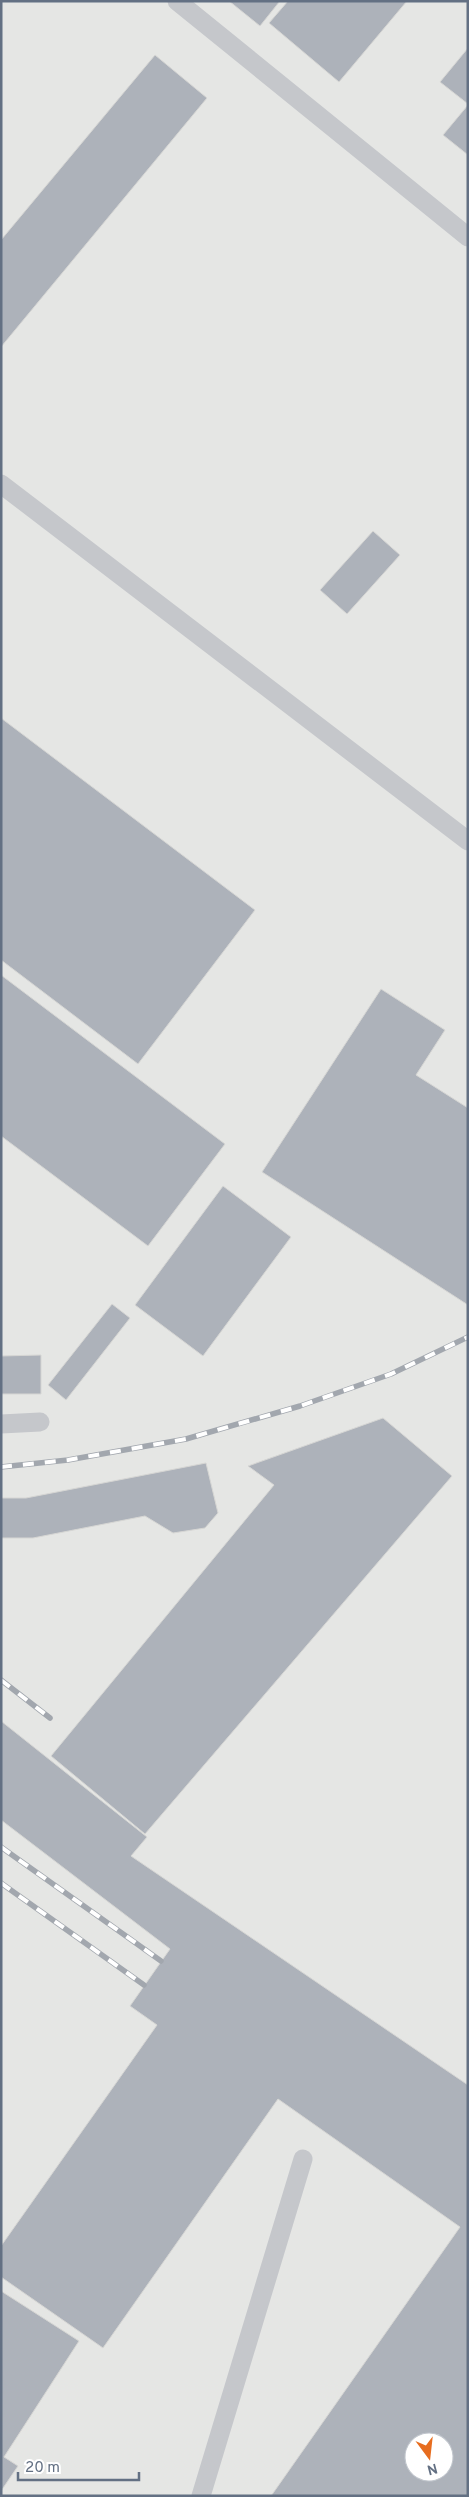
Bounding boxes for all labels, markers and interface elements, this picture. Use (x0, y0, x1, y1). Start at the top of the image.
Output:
north arrow (404, 2432, 454, 2482)
scale bar (18, 2450, 139, 2482)
text: 20 m (25, 2459, 60, 2478)
text: N (425, 2459, 439, 2478)

